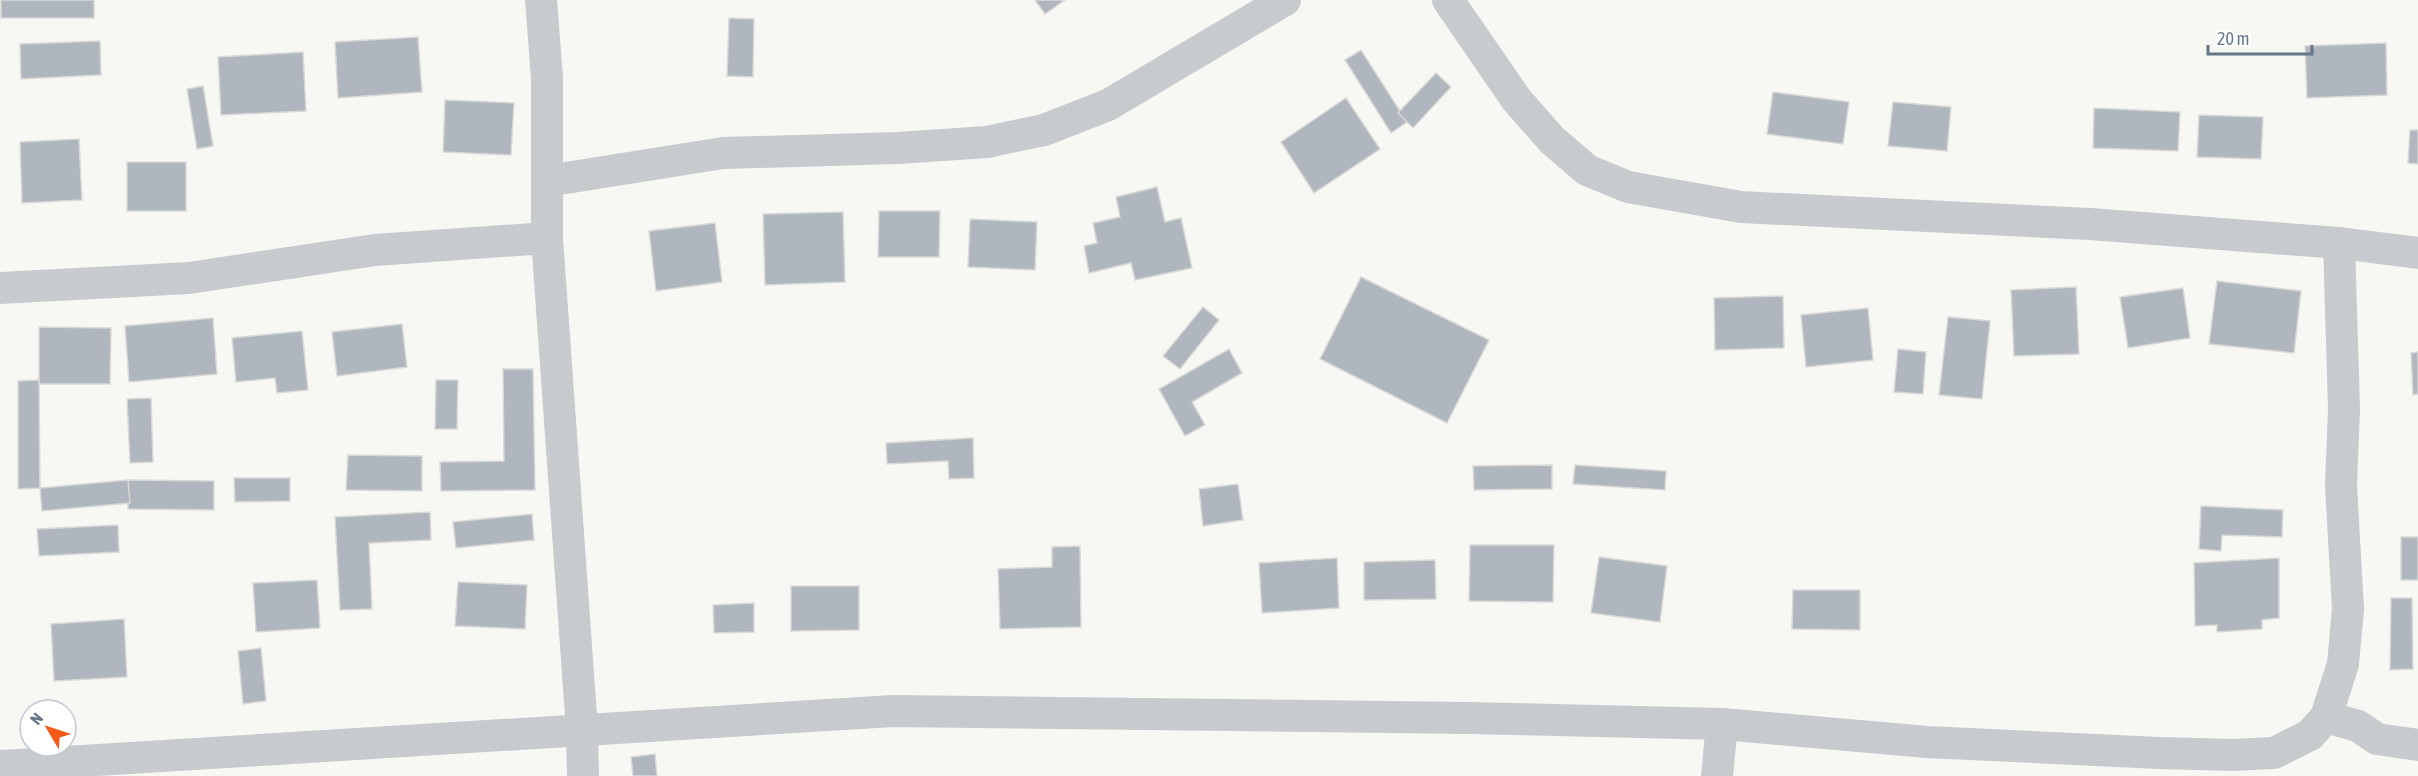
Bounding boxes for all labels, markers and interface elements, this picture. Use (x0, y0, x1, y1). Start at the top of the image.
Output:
scale bar (2208, 18, 2312, 56)
text: 20 m (2217, 28, 2249, 49)
north arrow (18, 698, 78, 758)
text: N (26, 709, 46, 728)

